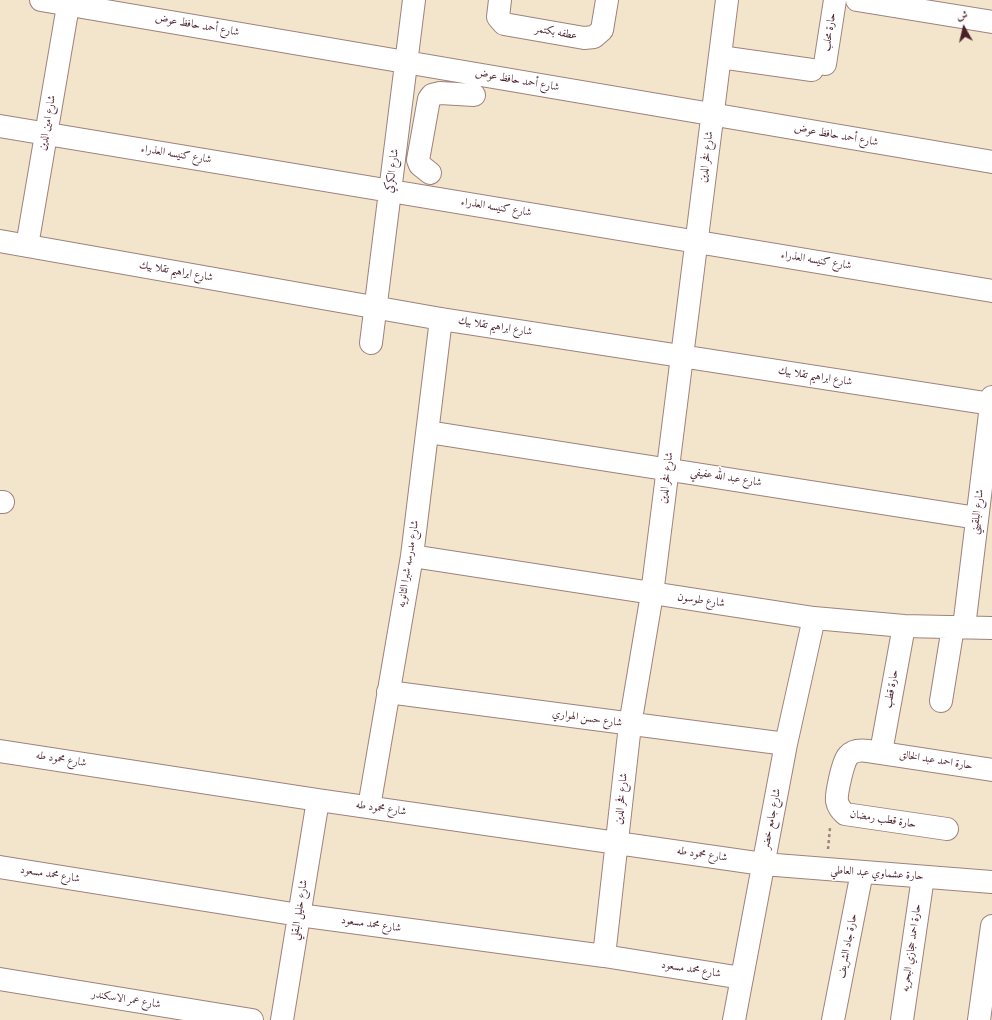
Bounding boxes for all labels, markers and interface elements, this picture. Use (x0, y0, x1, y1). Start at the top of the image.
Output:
north arrow (944, 8, 984, 48)
text: ش (956, 8, 969, 24)
street label: شارع أحمد حافظ عوض (154, 12, 240, 40)
street label: حارة محلب (820, 12, 840, 52)
street label: عطفه بكتمر (534, 23, 578, 43)
street label: شارع أحمد حافظ عوض (474, 67, 560, 95)
street label: شارع امين الدين (37, 94, 59, 152)
street label: شارع أحمد حافظ عوض (793, 122, 879, 150)
street label: شارع فخر الدين (697, 130, 717, 184)
street label: شارع كنيسه العذراء (140, 143, 212, 167)
street label: شارع الكركي (384, 148, 402, 194)
street label: شارع كنيسه العذراء (460, 196, 532, 220)
street label: شارع كنيسه العذراء (780, 249, 852, 273)
street label: شارع ابراهيم تقلا بيك (138, 259, 214, 285)
street label: شارع ابراهيم تقلا بيك (457, 315, 533, 339)
street label: شارع ابراهيم تقلا بيك (777, 365, 853, 389)
street label: شارع فخر الدين (657, 451, 677, 505)
street label: شارع عبد الله عفيفي (689, 466, 763, 490)
street label: شارع البلقيني (969, 489, 987, 535)
street label: شارع مدرسه شبرا الثانويه (396, 519, 422, 609)
street label: شارع طوسون (676, 591, 726, 611)
street label: حارة قطب (882, 669, 902, 709)
street label: شارع حسن الهواري (551, 708, 623, 730)
street label: شارع محمود طه (35, 749, 87, 771)
street label: حارة احمد عبد الخالق (898, 749, 974, 773)
street label: شارع فخر الدين (613, 772, 631, 826)
street label: شارع جامع خضر (760, 787, 784, 851)
street label: شارع محمود طه (355, 799, 407, 819)
street label: حارة قطب رمضان (849, 808, 917, 832)
street label: شارع محمود طه (676, 845, 728, 865)
street label: شارع محمد مسعود (19, 864, 81, 886)
street label: حارة عشماوي عبد العاطي (830, 864, 924, 884)
street label: شارع خليل البقلي (289, 879, 311, 941)
street label: حارة احمد حجازي البحريه (899, 903, 925, 993)
street label: حارة جاد الشريف (835, 913, 861, 979)
street label: شارع محمد مسعود (340, 914, 402, 936)
street label: شارع محمد مسعود (660, 959, 722, 981)
street label: شارع عمر الاسكندر (90, 988, 162, 1012)

